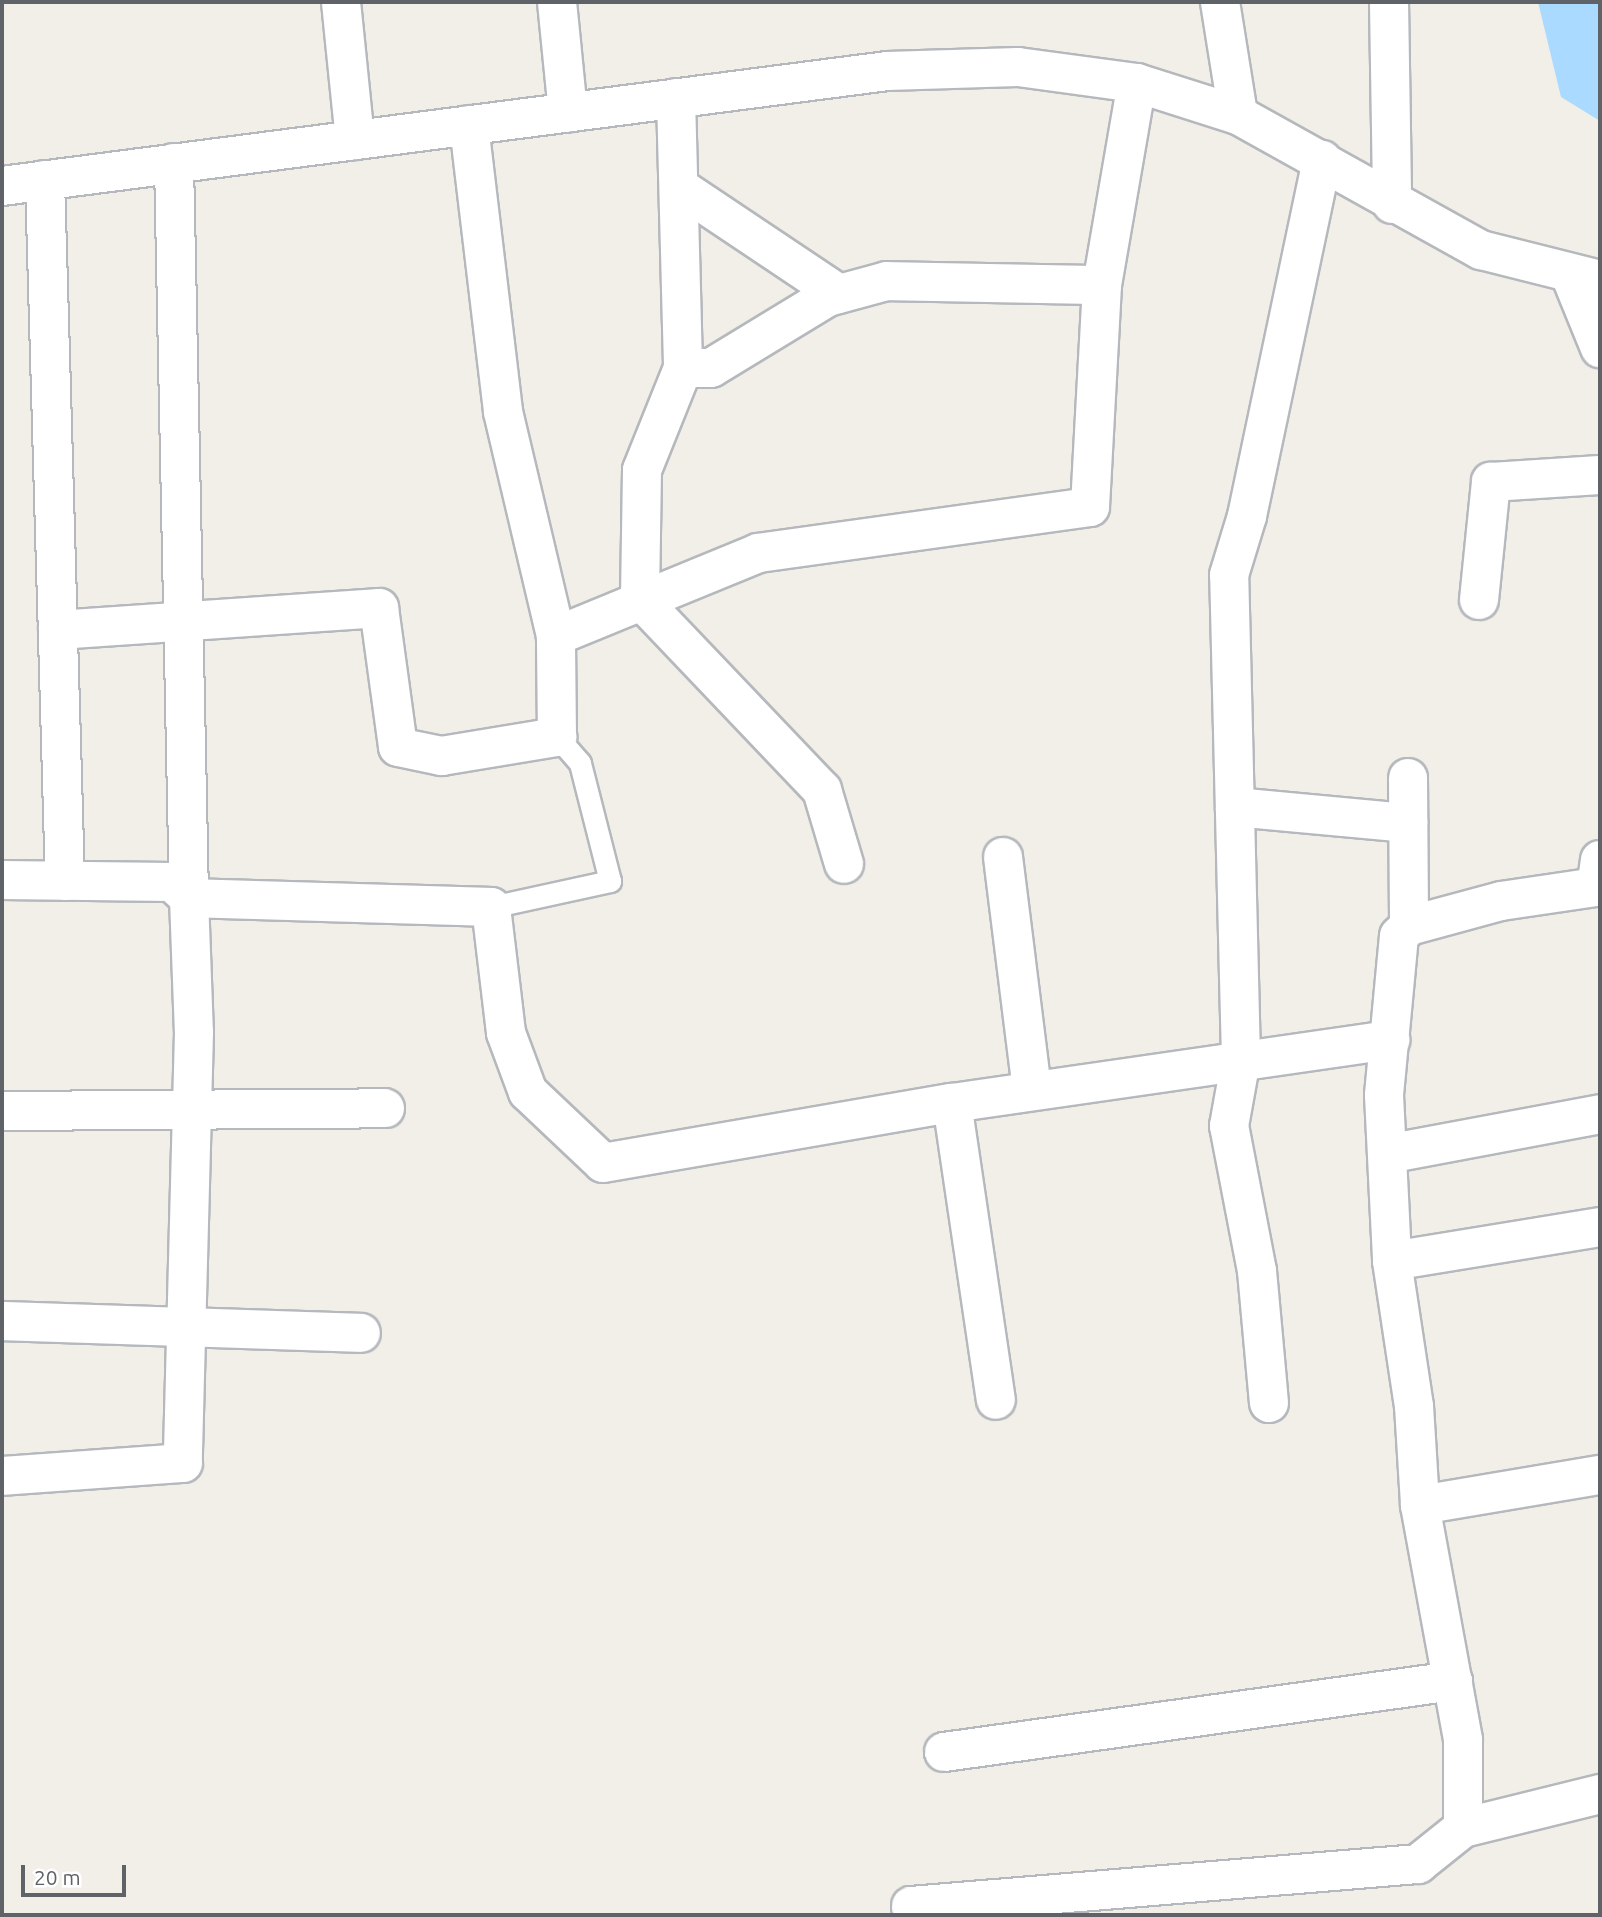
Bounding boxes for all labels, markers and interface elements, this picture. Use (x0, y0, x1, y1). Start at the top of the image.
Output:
scale bar (24, 1850, 130, 1894)
text: 20 m (34, 1865, 81, 1889)

